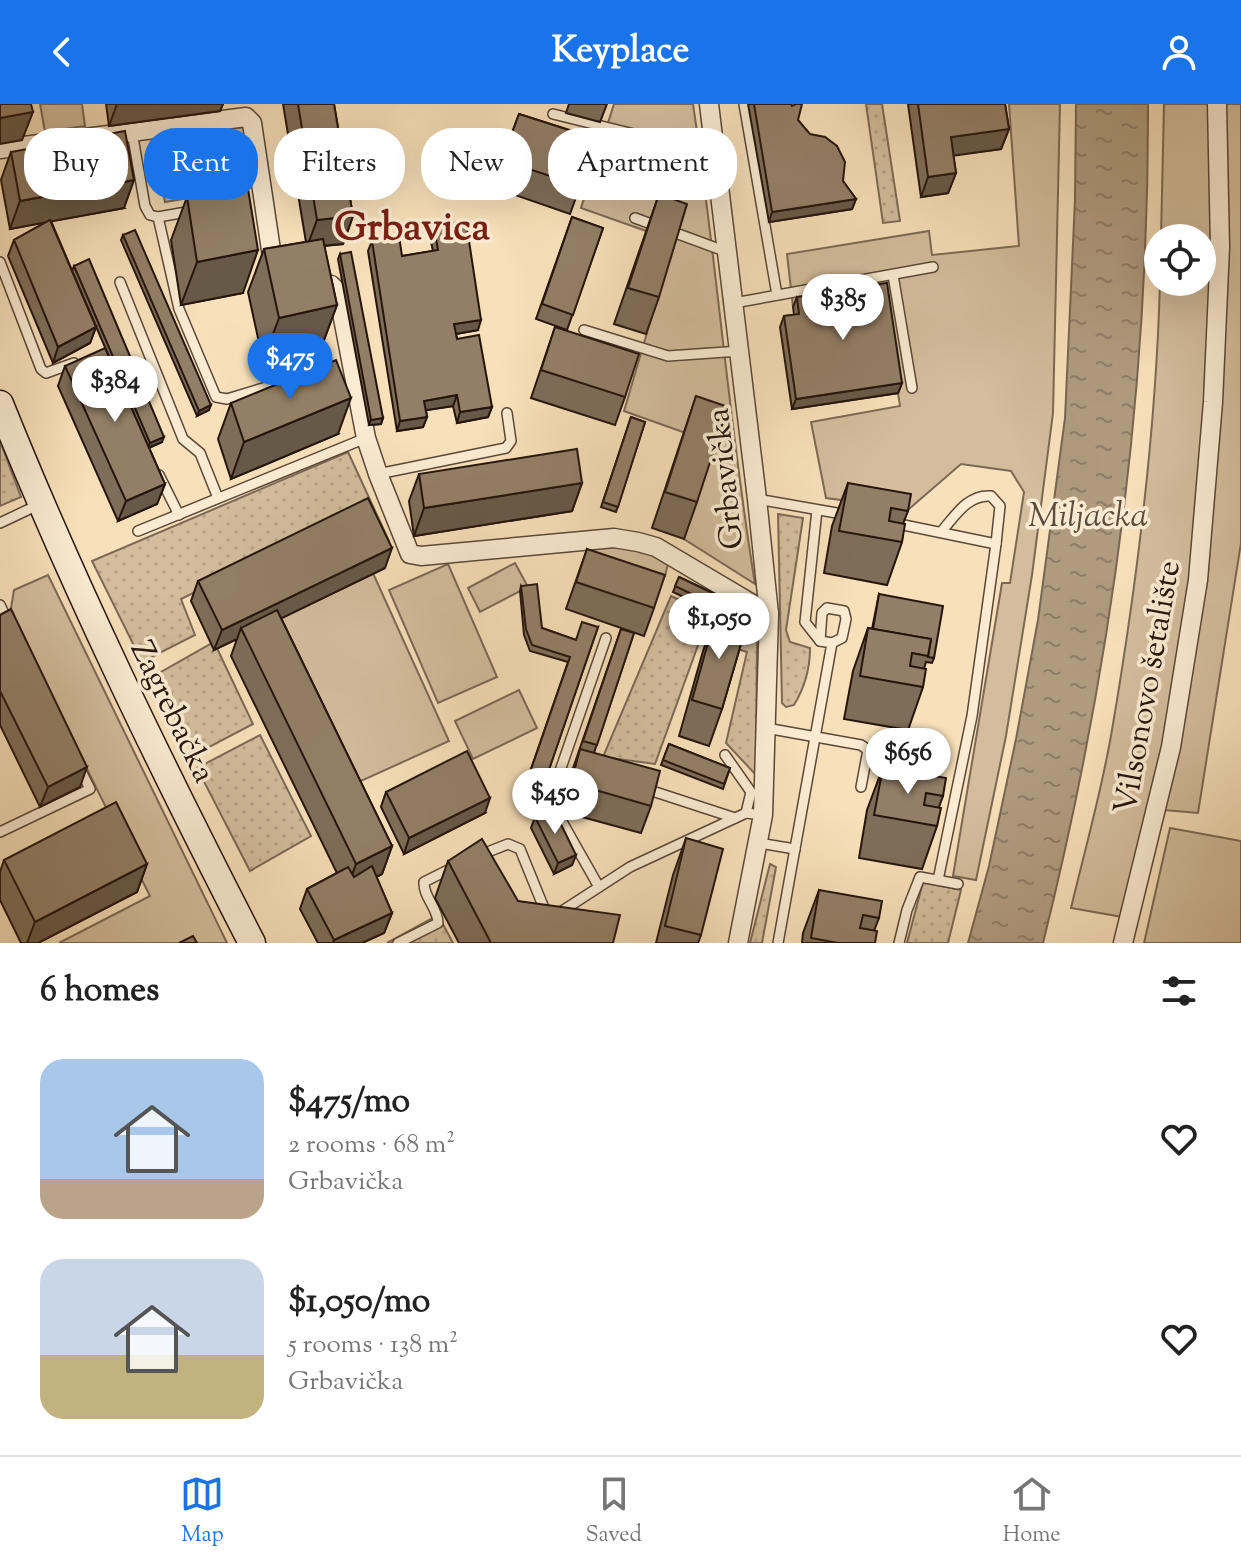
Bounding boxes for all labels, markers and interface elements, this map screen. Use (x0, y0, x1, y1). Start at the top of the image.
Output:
text: Keyplace (552, 26, 689, 78)
icon: back (40, 30, 84, 74)
icon: person (1157, 30, 1201, 74)
chip: Buy (24, 128, 128, 200)
chip: Rent (144, 128, 258, 200)
chip: Filters (274, 128, 405, 200)
chip: New (421, 128, 532, 200)
chip: Apartment (548, 128, 737, 200)
district label: Grbavica (334, 201, 490, 258)
map controls (1144, 224, 1216, 296)
button: locate (1144, 224, 1216, 296)
pin: $385 (796, 274, 890, 342)
text: $385 (820, 281, 866, 318)
pin: $475 (243, 333, 337, 401)
text: $475 (266, 340, 314, 377)
pin: $384 (68, 356, 162, 424)
text: $384 (90, 363, 140, 400)
street label: Grbavička (697, 406, 757, 552)
water label: Miljacka (1028, 493, 1148, 542)
street label: Vilsonovo šetalište (1104, 557, 1194, 818)
pin: $1,050 (654, 593, 784, 661)
text: $1,050 (687, 600, 751, 637)
street label: Zagrebačka (117, 634, 226, 791)
pin: $656 (861, 728, 955, 796)
text: $656 (884, 735, 932, 772)
pin: $450 (508, 768, 602, 836)
text: $450 (530, 775, 580, 812)
text: 6 homes (40, 967, 159, 1016)
icon: filters (1157, 969, 1201, 1013)
text: $475/mo (288, 1078, 410, 1127)
icon: home (104, 1091, 200, 1187)
icon: heart (1157, 1117, 1201, 1161)
text: 2 rooms · 68 m² (288, 1127, 455, 1164)
text: Grbavička (288, 1164, 403, 1201)
text: $1,050/mo (288, 1278, 430, 1327)
icon: home (104, 1291, 200, 1387)
icon: heart (1157, 1317, 1201, 1361)
text: 5 rooms · 138 m² (288, 1327, 458, 1364)
text: Grbavička (288, 1364, 403, 1401)
tab: Map (180, 1472, 224, 1552)
tab: Saved (585, 1472, 642, 1552)
tab: Home (1003, 1472, 1061, 1552)

